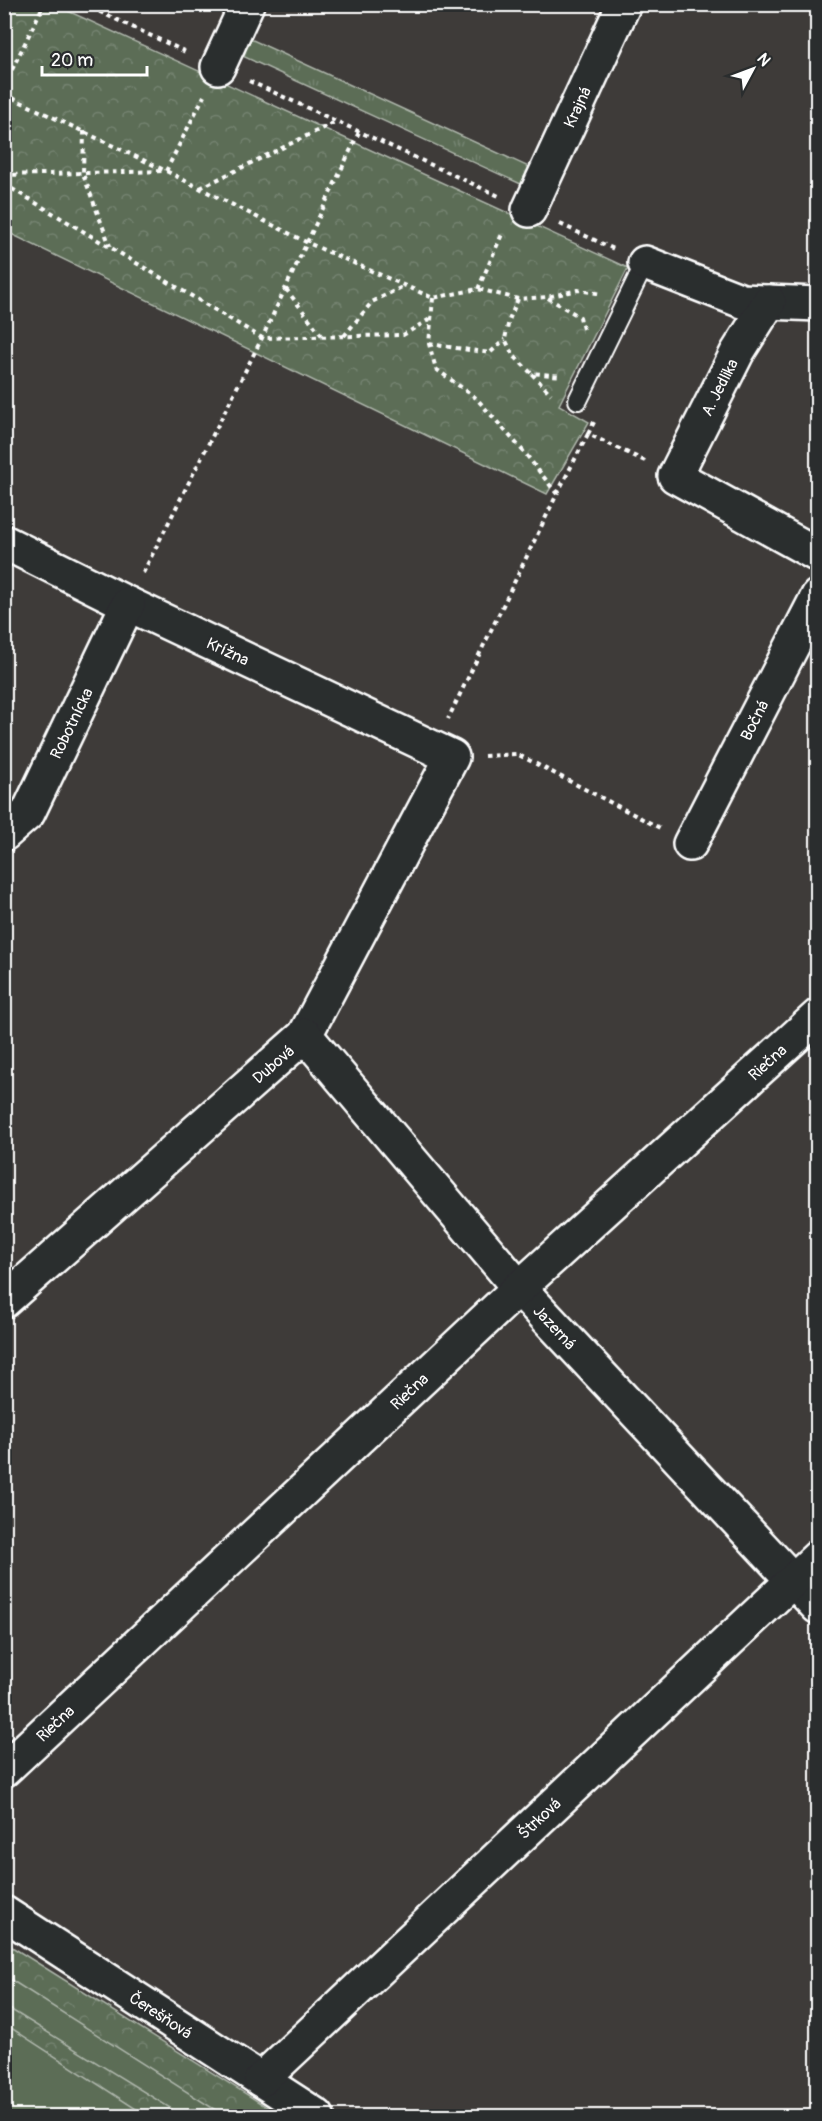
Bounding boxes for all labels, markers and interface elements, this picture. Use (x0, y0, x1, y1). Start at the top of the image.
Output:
scale bar (42, 39, 147, 77)
north arrow (723, 39, 783, 99)
text: 20 m (51, 49, 93, 72)
text: N (752, 49, 775, 71)
street label: Krajná (560, 84, 596, 131)
street label: A. Jedlika (697, 356, 743, 419)
street label: Krížna (203, 633, 252, 670)
street label: Robotnícka (46, 685, 98, 762)
street label: Bočná (736, 697, 773, 744)
street label: Riečna (744, 1040, 791, 1085)
street label: Dubová (249, 1041, 299, 1088)
street label: Jazerná (529, 1301, 580, 1354)
street label: Riečna (386, 1369, 433, 1414)
street label: Riečna (32, 1701, 79, 1746)
street label: Štrková (513, 1793, 565, 1844)
street label: Čerešňová (125, 1988, 196, 2044)

